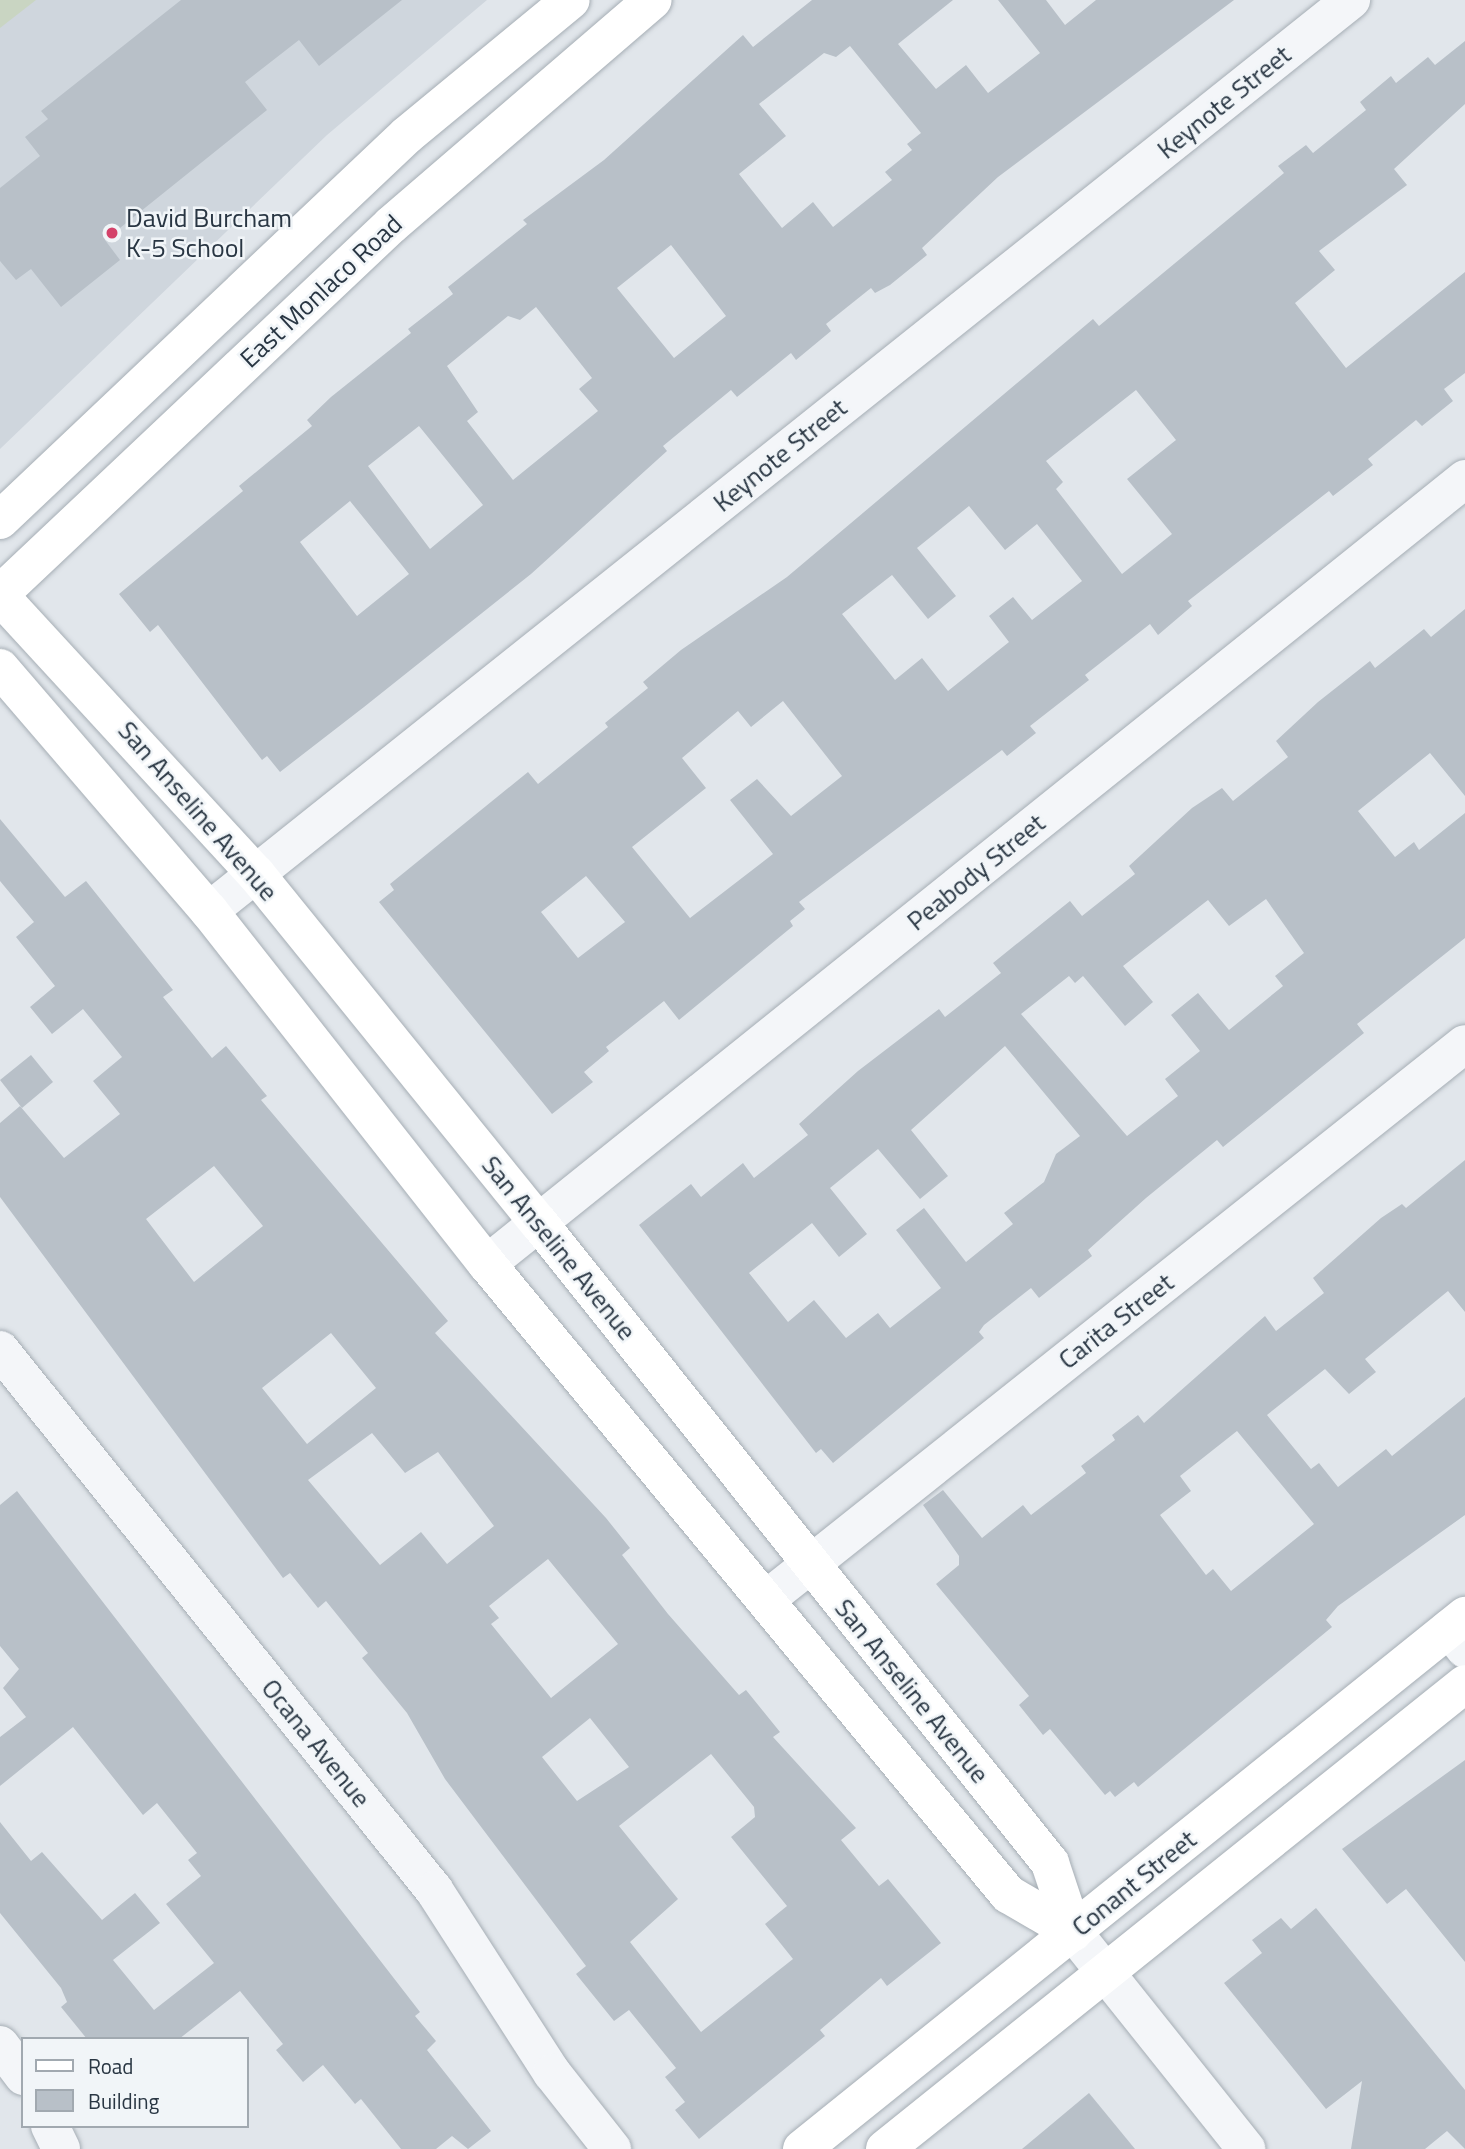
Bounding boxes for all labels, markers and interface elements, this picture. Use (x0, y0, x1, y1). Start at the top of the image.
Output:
street label: Keynote Street (1151, 39, 1297, 165)
place label: David Burcham K-5 School (126, 202, 292, 264)
street label: East Monlaco Road (234, 208, 408, 374)
marker: David Burcham K-5 School (104, 225, 120, 241)
street label: Keynote Street (707, 392, 853, 518)
street label: San Anseline Avenue (112, 715, 284, 907)
street label: Peabody Street (901, 807, 1051, 937)
street label: San Anseline Avenue (475, 1150, 643, 1346)
street label: Carita Street (1053, 1267, 1179, 1375)
street label: San Anseline Avenue (828, 1593, 996, 1789)
street label: Ocana Avenue (255, 1673, 377, 1813)
street label: Conant Street (1066, 1824, 1202, 1942)
legend (21, 2037, 248, 2128)
text: Road (88, 2050, 133, 2082)
text: Building (88, 2085, 159, 2117)

